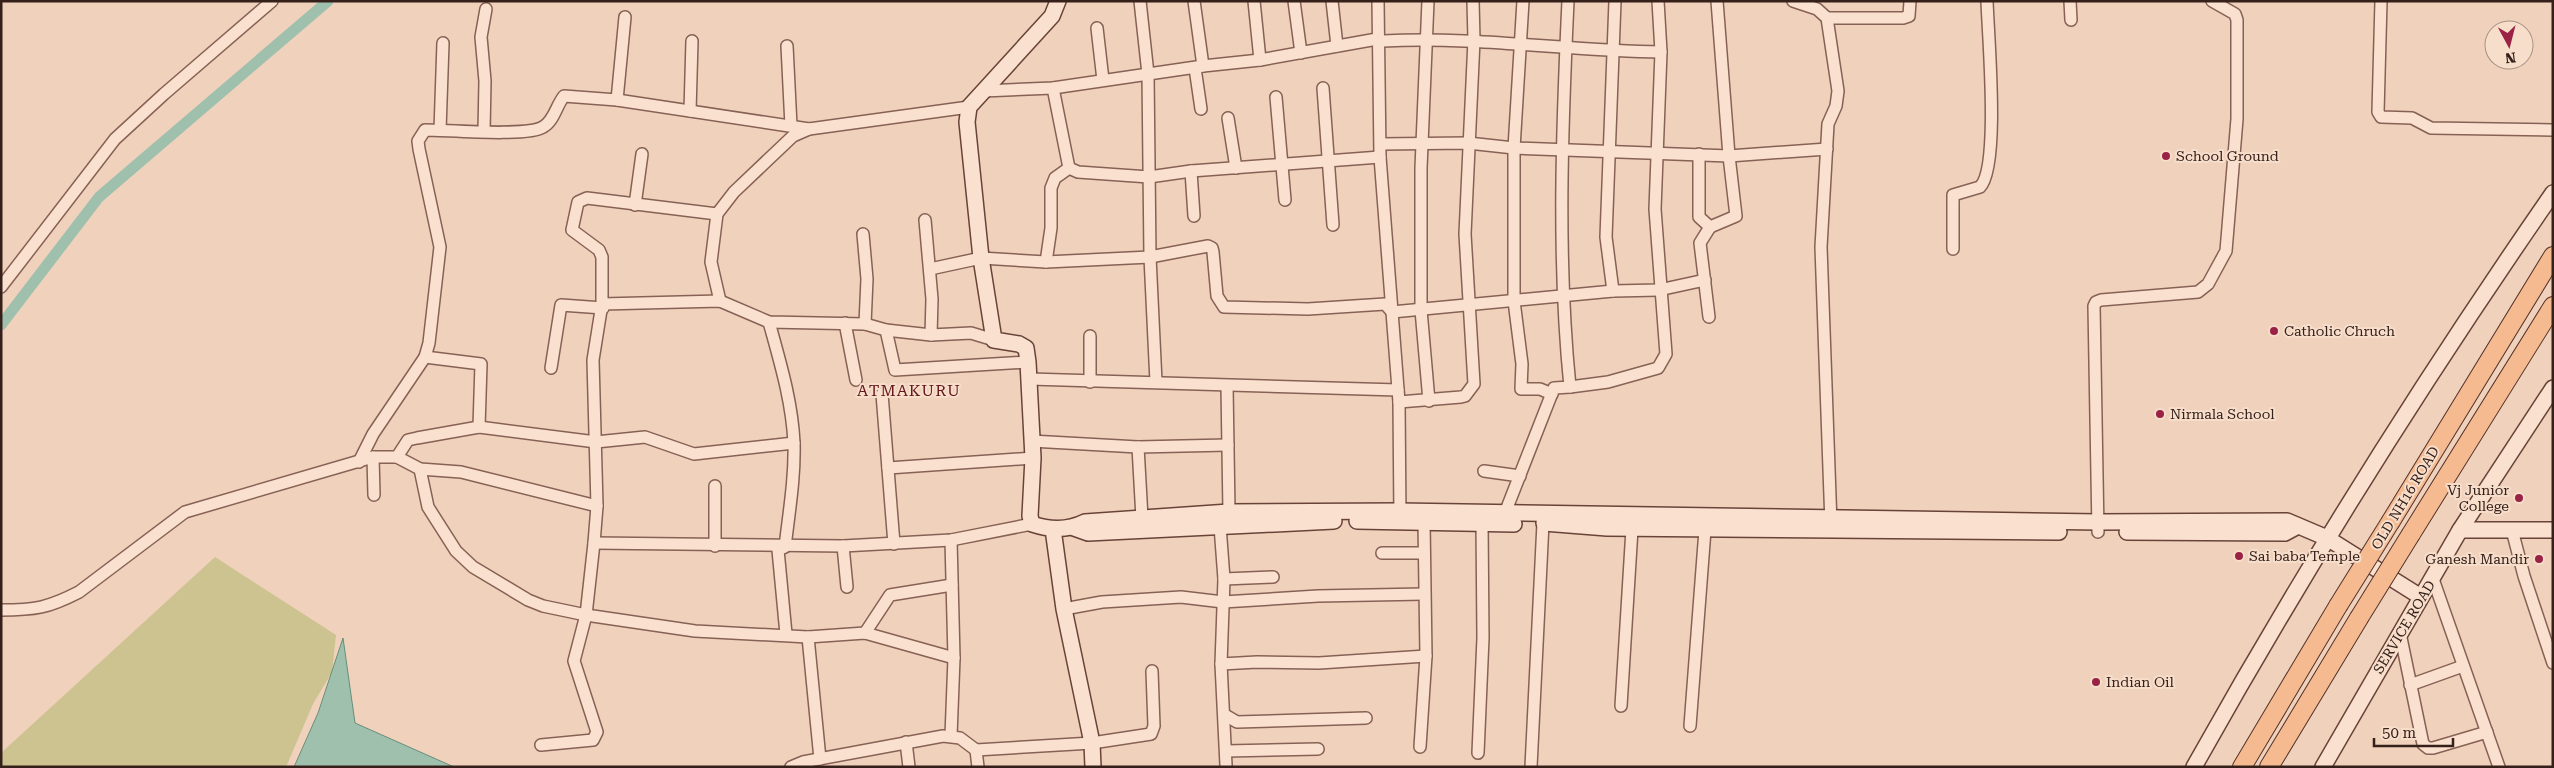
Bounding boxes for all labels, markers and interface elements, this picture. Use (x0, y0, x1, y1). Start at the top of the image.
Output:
north arrow (2484, 20, 2534, 70)
text: N (2504, 49, 2517, 67)
place label: School Ground (2176, 148, 2279, 164)
marker: School Ground (2160, 150, 2172, 162)
place label: Catholic Chruch (2284, 323, 2395, 339)
marker: Catholic Chruch (2268, 325, 2280, 337)
district label: ATMAKURU (857, 381, 961, 400)
place label: Nirmala School (2170, 406, 2275, 422)
marker: Nirmala School (2154, 408, 2166, 420)
street label: OLD NH16 ROAD (2368, 443, 2442, 552)
place label: Vj Junior College (2447, 482, 2509, 514)
marker: Vj Junior College (2513, 492, 2525, 504)
place label: Sai baba Temple (2249, 548, 2360, 564)
marker: Sai baba Temple (2233, 550, 2245, 562)
place label: Ganesh Mandir (2425, 551, 2529, 567)
marker: Ganesh Mandir (2533, 553, 2545, 565)
street label: SERVICE ROAD (2370, 577, 2438, 677)
place label: Indian Oil (2106, 674, 2174, 690)
marker: Indian Oil (2090, 676, 2102, 688)
scale bar (2374, 716, 2453, 748)
text: 50 m (2382, 724, 2417, 742)

